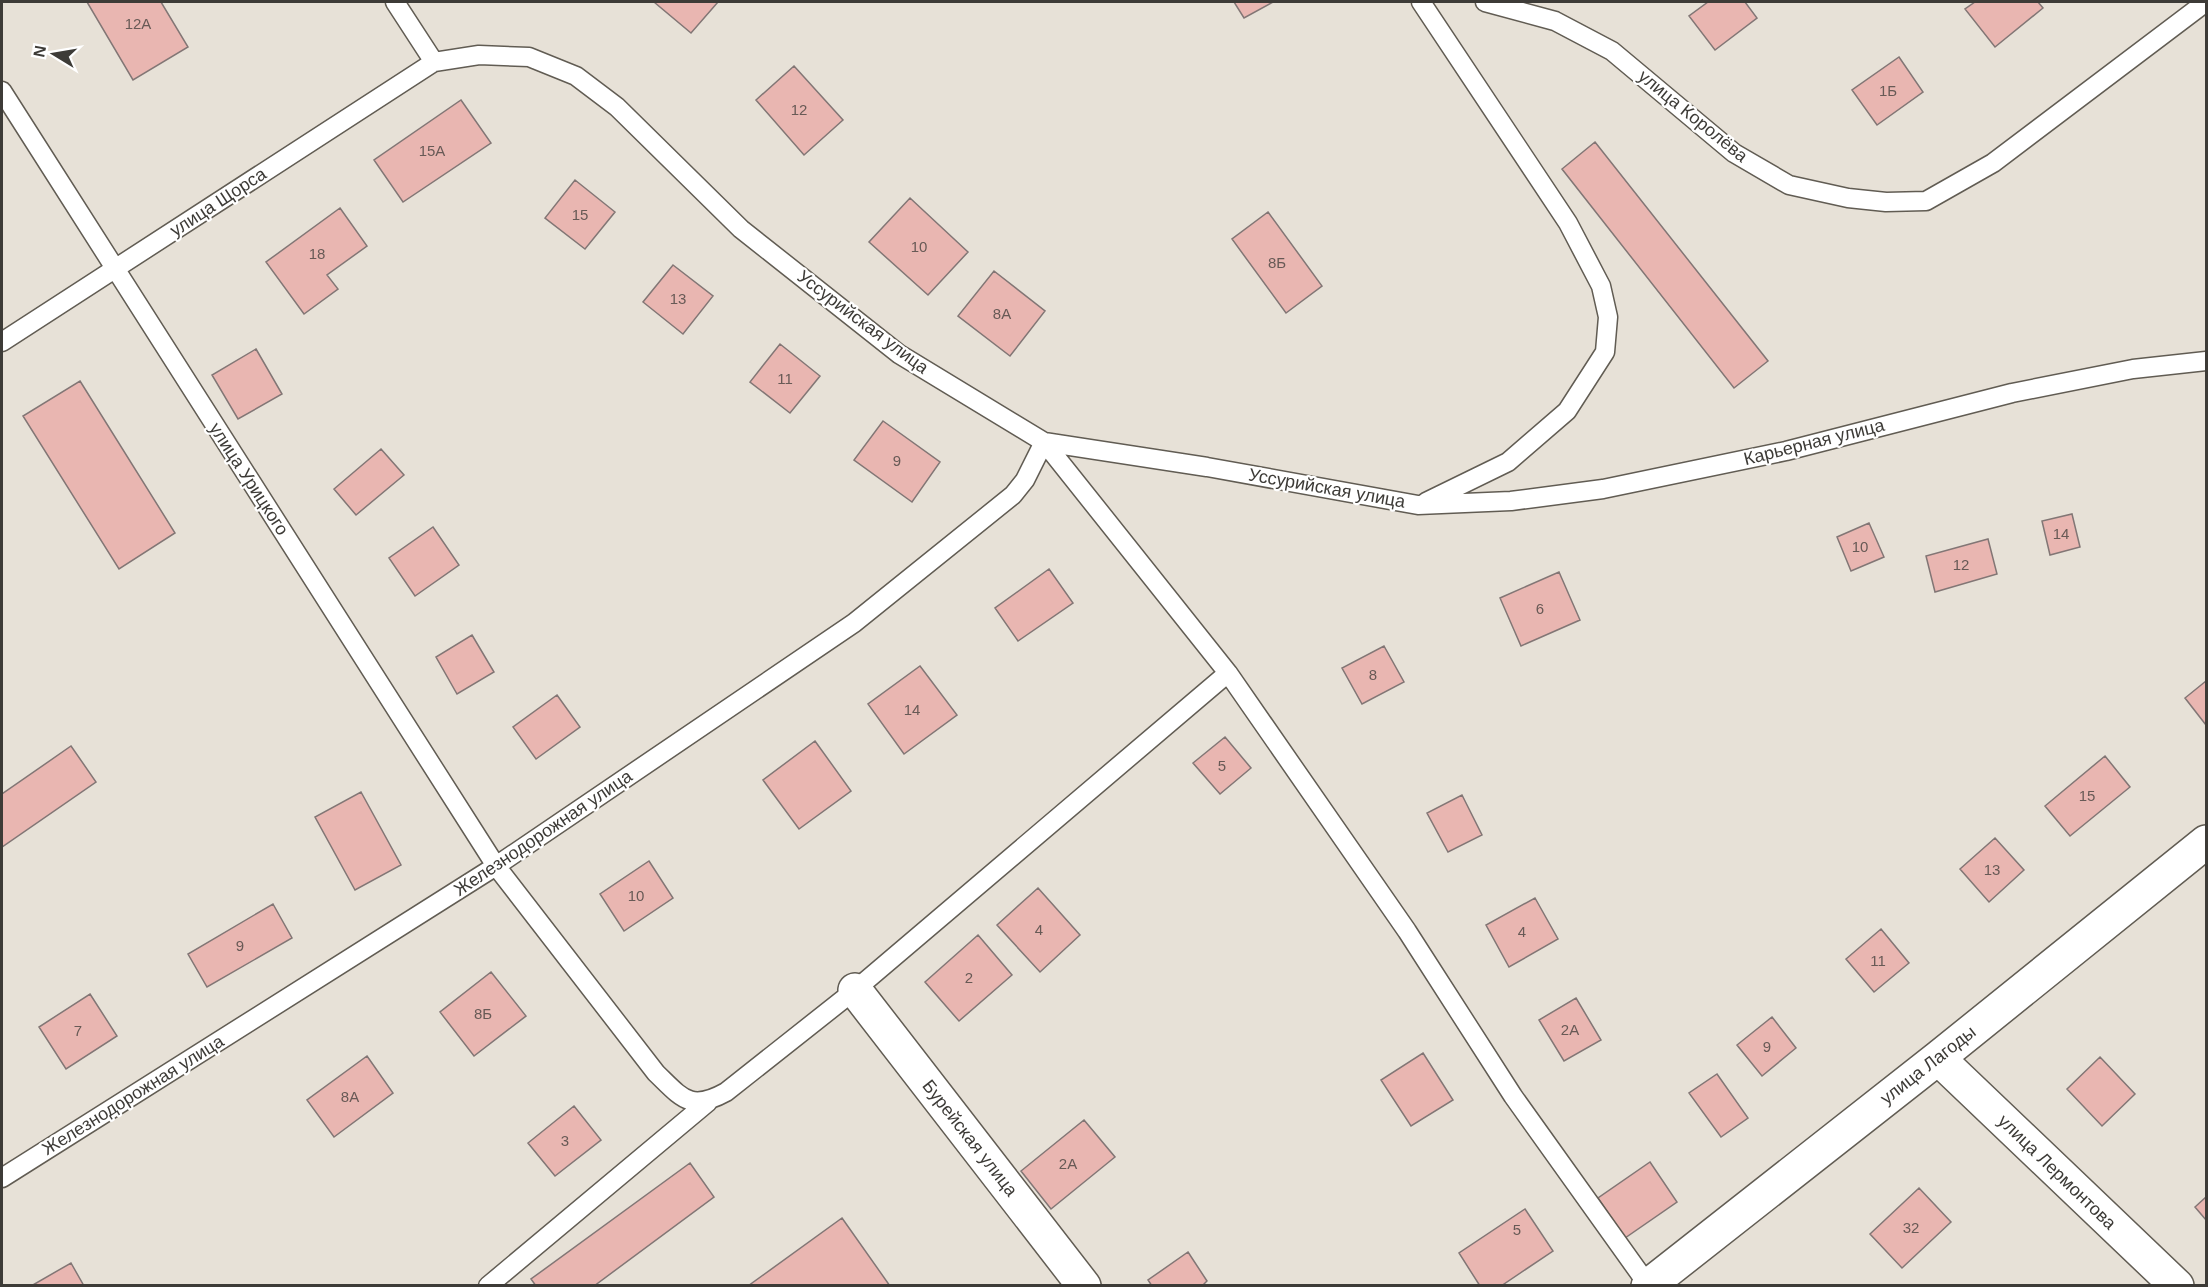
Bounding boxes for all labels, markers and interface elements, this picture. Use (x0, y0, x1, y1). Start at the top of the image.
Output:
house number: 12А (125, 15, 151, 32)
north arrow (24, 24, 84, 84)
text: N (30, 44, 49, 59)
street label: улица Королёва (1634, 66, 1752, 167)
house number: 1Б (1879, 82, 1897, 99)
house number: 12 (791, 101, 807, 118)
house number: 15А (419, 142, 445, 159)
street label: улица Щорса (166, 163, 271, 240)
house number: 15 (572, 206, 588, 223)
house number: 10 (911, 238, 927, 255)
house number: 18 (309, 245, 325, 262)
house number: 8Б (1268, 254, 1286, 271)
street label: Уссурийская улица (794, 266, 933, 378)
house number: 13 (670, 290, 686, 307)
house number: 8А (993, 305, 1011, 322)
house number: 11 (777, 370, 793, 387)
street label: Карьерная улица (1742, 415, 1887, 469)
street label: улица Урицкого (205, 419, 293, 539)
house number: 9 (893, 452, 901, 469)
street label: Уссурийская улица (1247, 464, 1408, 512)
house number: 14 (2053, 525, 2069, 542)
house number: 10 (1852, 538, 1868, 555)
house number: 12 (1953, 556, 1969, 573)
house number: 6 (1536, 600, 1544, 617)
house number: 8 (1369, 666, 1377, 683)
house number: 14 (904, 701, 920, 718)
house number: 5 (1218, 757, 1226, 774)
street label: Железнодорожная улица (450, 765, 637, 900)
house number: 15 (2079, 787, 2095, 804)
house number: 13 (1984, 861, 2000, 878)
house number: 10 (628, 887, 644, 904)
house number: 4 (1035, 921, 1043, 938)
house number: 4 (1518, 923, 1526, 940)
house number: 9 (236, 937, 244, 954)
house number: 11 (1870, 952, 1886, 969)
house number: 2 (965, 969, 973, 986)
house number: 8Б (474, 1005, 492, 1022)
house number: 2А (1561, 1021, 1579, 1038)
house number: 7 (74, 1022, 82, 1039)
street label: улица Лагоды (1876, 1022, 1980, 1108)
street label: Железнодорожная улица (39, 1030, 228, 1159)
house number: 9 (1763, 1038, 1771, 1055)
street label: Бурейская улица (918, 1076, 1022, 1201)
house number: 8А (341, 1088, 359, 1105)
street label: улица Лермонтова (1994, 1111, 2121, 1234)
house number: 3 (561, 1132, 569, 1149)
house number: 2А (1059, 1155, 1077, 1172)
house number: 32 (1903, 1219, 1919, 1236)
house number: 5 (1513, 1221, 1521, 1238)

